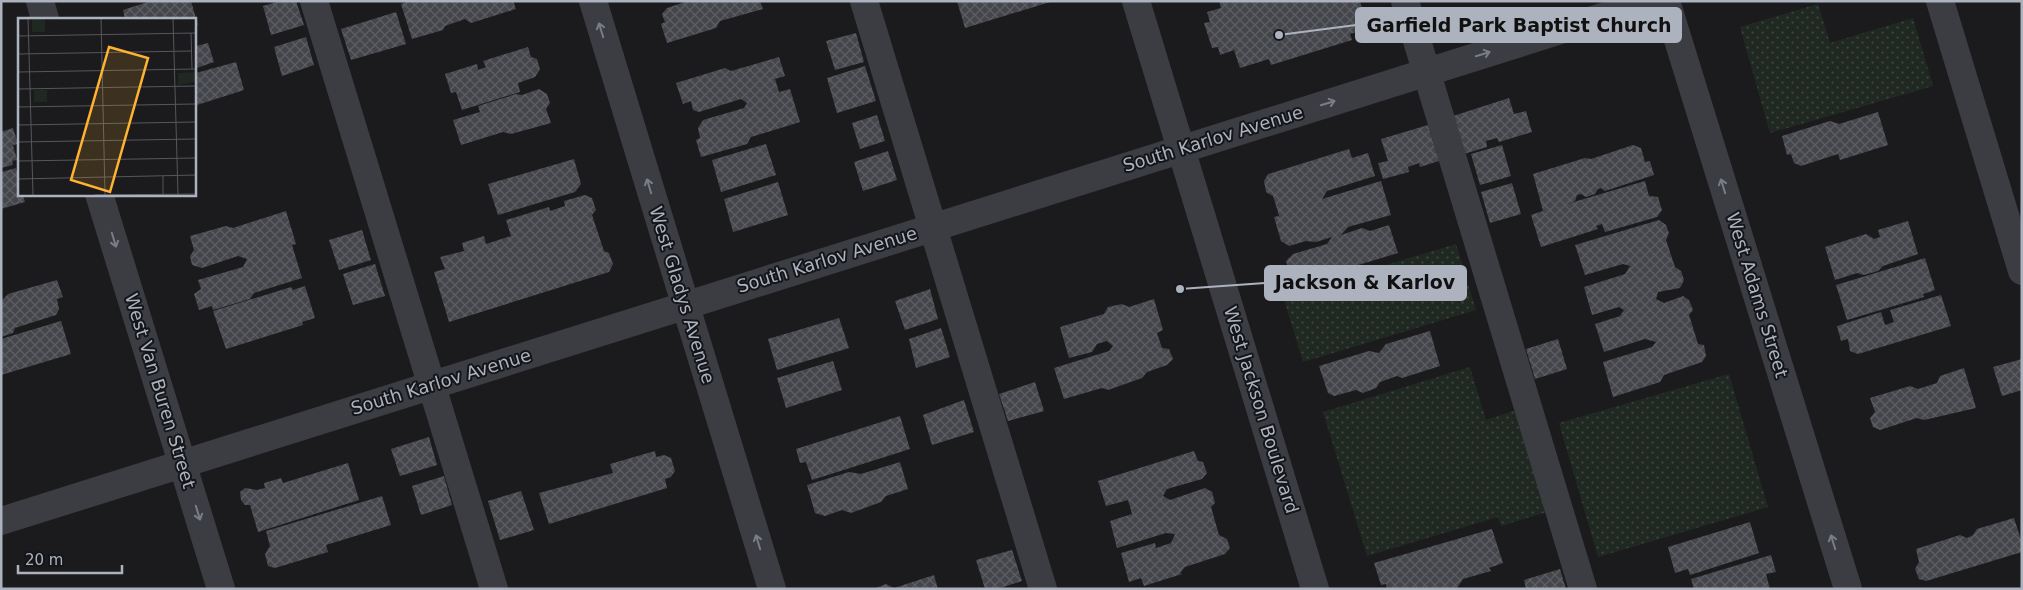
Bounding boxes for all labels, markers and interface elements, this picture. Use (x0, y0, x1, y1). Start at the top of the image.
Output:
callout: Garfield Park Baptist Church (1356, 8, 1681, 42)
text: Garfield Park Baptist Church (1366, 14, 1672, 36)
inset map (18, 18, 195, 195)
one-way arrow (596, 23, 606, 39)
one-way arrow (1475, 49, 1491, 59)
one-way arrow (1320, 98, 1335, 107)
street label: South Karlov Avenue (1120, 101, 1305, 176)
one-way arrow (643, 178, 653, 194)
one-way arrow (1718, 179, 1728, 195)
street label: West Gladys Avenue (646, 204, 719, 386)
street label: West Adams Street (1722, 210, 1793, 380)
street label: South Karlov Avenue (734, 222, 919, 297)
one-way arrow (109, 232, 119, 248)
callout: Jackson & Karlov (1265, 266, 1466, 300)
text: Jackson & Karlov (1273, 271, 1456, 293)
street label: West Van Buren Street (121, 291, 200, 491)
street label: West Jackson Boulevard (1220, 304, 1303, 516)
street label: South Karlov Avenue (348, 344, 533, 419)
one-way arrow (193, 504, 203, 520)
one-way arrow (752, 534, 762, 550)
one-way arrow (1828, 535, 1838, 551)
scale bar (18, 542, 121, 574)
text: 20 m (25, 551, 63, 569)

